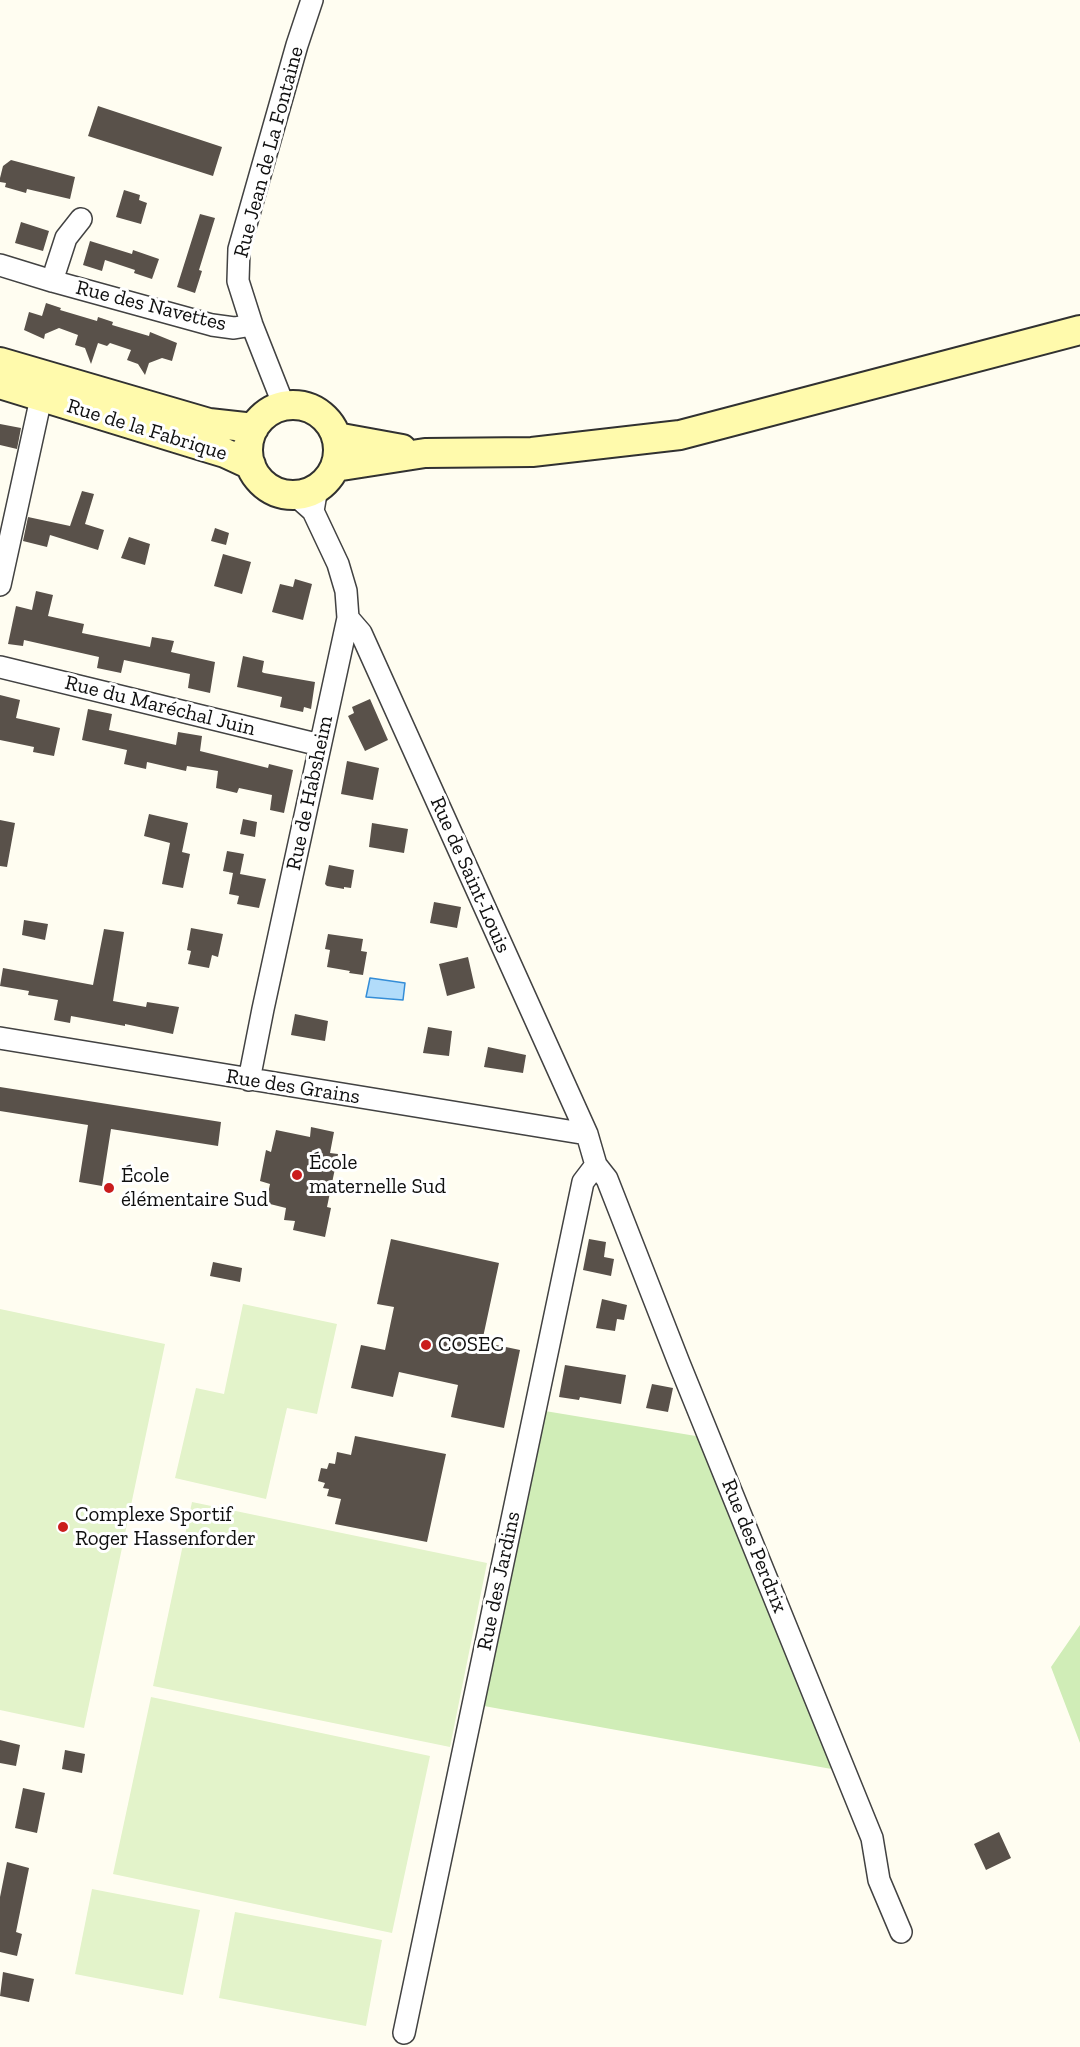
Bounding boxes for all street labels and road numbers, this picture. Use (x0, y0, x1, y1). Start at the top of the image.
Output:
street label: Rue Jean de La Fontaine (229, 44, 309, 260)
street label: Rue des Navettes (73, 275, 229, 337)
street label: Rue de la Fabrique (64, 394, 230, 466)
street label: Rue du Maréchal Juin (62, 670, 258, 742)
street label: Rue de Habsheim (281, 713, 339, 873)
street label: Rue de Saint-Louis (424, 793, 516, 957)
street label: Rue des Grains (224, 1064, 362, 1110)
street label: Rue des Perdrix (716, 1475, 792, 1617)
street label: Rue des Jardins (472, 1509, 526, 1653)

